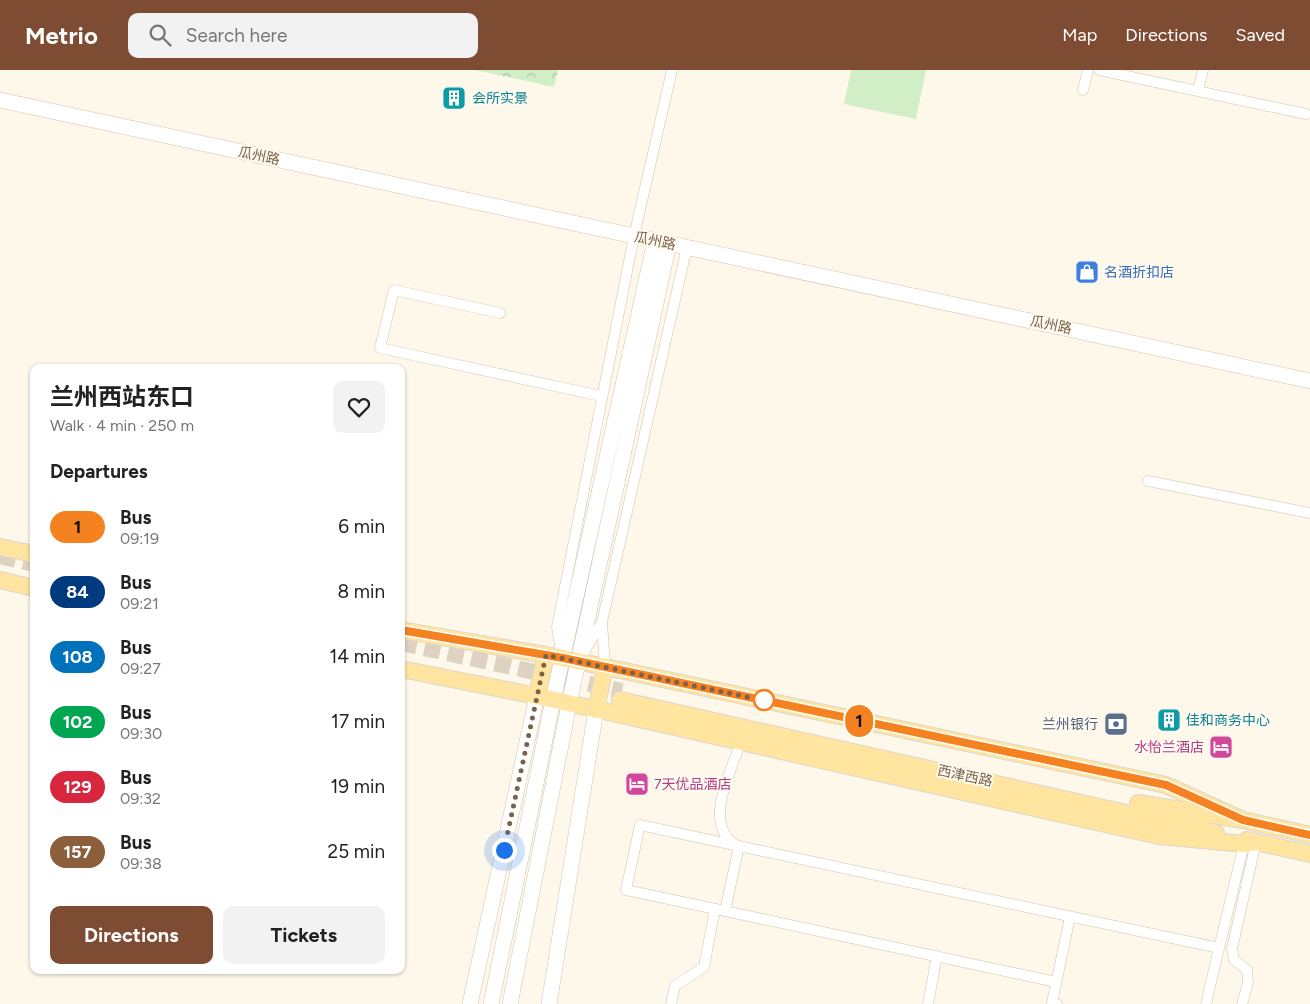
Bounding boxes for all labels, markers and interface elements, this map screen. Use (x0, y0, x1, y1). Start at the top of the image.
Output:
search box (128, 13, 478, 58)
text: Metrio (25, 21, 98, 50)
icon: search (146, 21, 174, 49)
text: Search here (186, 24, 287, 47)
text: Map (1062, 24, 1097, 46)
text: Directions (1125, 24, 1207, 46)
text: Saved (1235, 24, 1285, 46)
building icon: 会所实景 (441, 85, 467, 111)
place label: 会所实景 (472, 90, 528, 107)
street label: 瓜州路 (237, 143, 281, 169)
street label: 瓜州路 (633, 228, 677, 254)
shop icon: 名酒折扣店 (1074, 259, 1100, 285)
place label: 名酒折扣店 (1104, 264, 1174, 281)
street label: 瓜州路 (1029, 312, 1073, 338)
button: heart (333, 381, 385, 433)
text: 兰州西站东口 (50, 382, 194, 411)
text: Walk · 4 min · 250 m (50, 416, 194, 435)
text: Departures (50, 460, 148, 483)
text: Bus (120, 506, 151, 529)
text: 6 min (338, 515, 385, 538)
text: 1 (74, 516, 81, 538)
text: 09:19 (120, 529, 159, 548)
text: Bus (120, 571, 151, 594)
text: 8 min (337, 580, 385, 603)
text: 84 (66, 581, 89, 603)
text: 09:21 (120, 594, 159, 613)
text: Bus (120, 636, 151, 659)
text: 14 min (329, 645, 385, 668)
text: 108 (62, 646, 93, 668)
text: 09:27 (120, 659, 161, 678)
unlabelled marker (753, 689, 775, 711)
text: Bus (120, 701, 151, 724)
line badge: 1 (843, 705, 875, 737)
building icon: 佳和商务中心 (1156, 707, 1182, 733)
text: 17 min (331, 710, 385, 733)
text: 1 (855, 710, 863, 732)
text: 102 (63, 711, 92, 733)
bank icon: 兰州银行 (1103, 711, 1129, 737)
place label: 佳和商务中心 (1186, 712, 1270, 729)
place label: 兰州银行 (1042, 716, 1098, 733)
text: 09:30 (120, 724, 162, 743)
hotel icon: 水怡兰酒店 (1208, 734, 1234, 760)
place label: 水怡兰酒店 (1134, 739, 1204, 756)
street label: 西津西路 (936, 762, 994, 790)
text: Bus (120, 766, 151, 789)
hotel icon: 7天优品酒店 (624, 771, 650, 797)
text: 19 min (331, 775, 385, 798)
text: 129 (63, 776, 92, 798)
place label: 7天优品酒店 (654, 776, 732, 793)
text: 09:32 (120, 789, 161, 808)
text: Bus (120, 831, 151, 854)
your location (492, 838, 517, 863)
text: 25 min (328, 840, 385, 863)
text: 157 (63, 841, 92, 863)
text: 09:38 (120, 854, 162, 873)
button: Directions (50, 906, 213, 964)
button: Tickets (223, 906, 385, 964)

